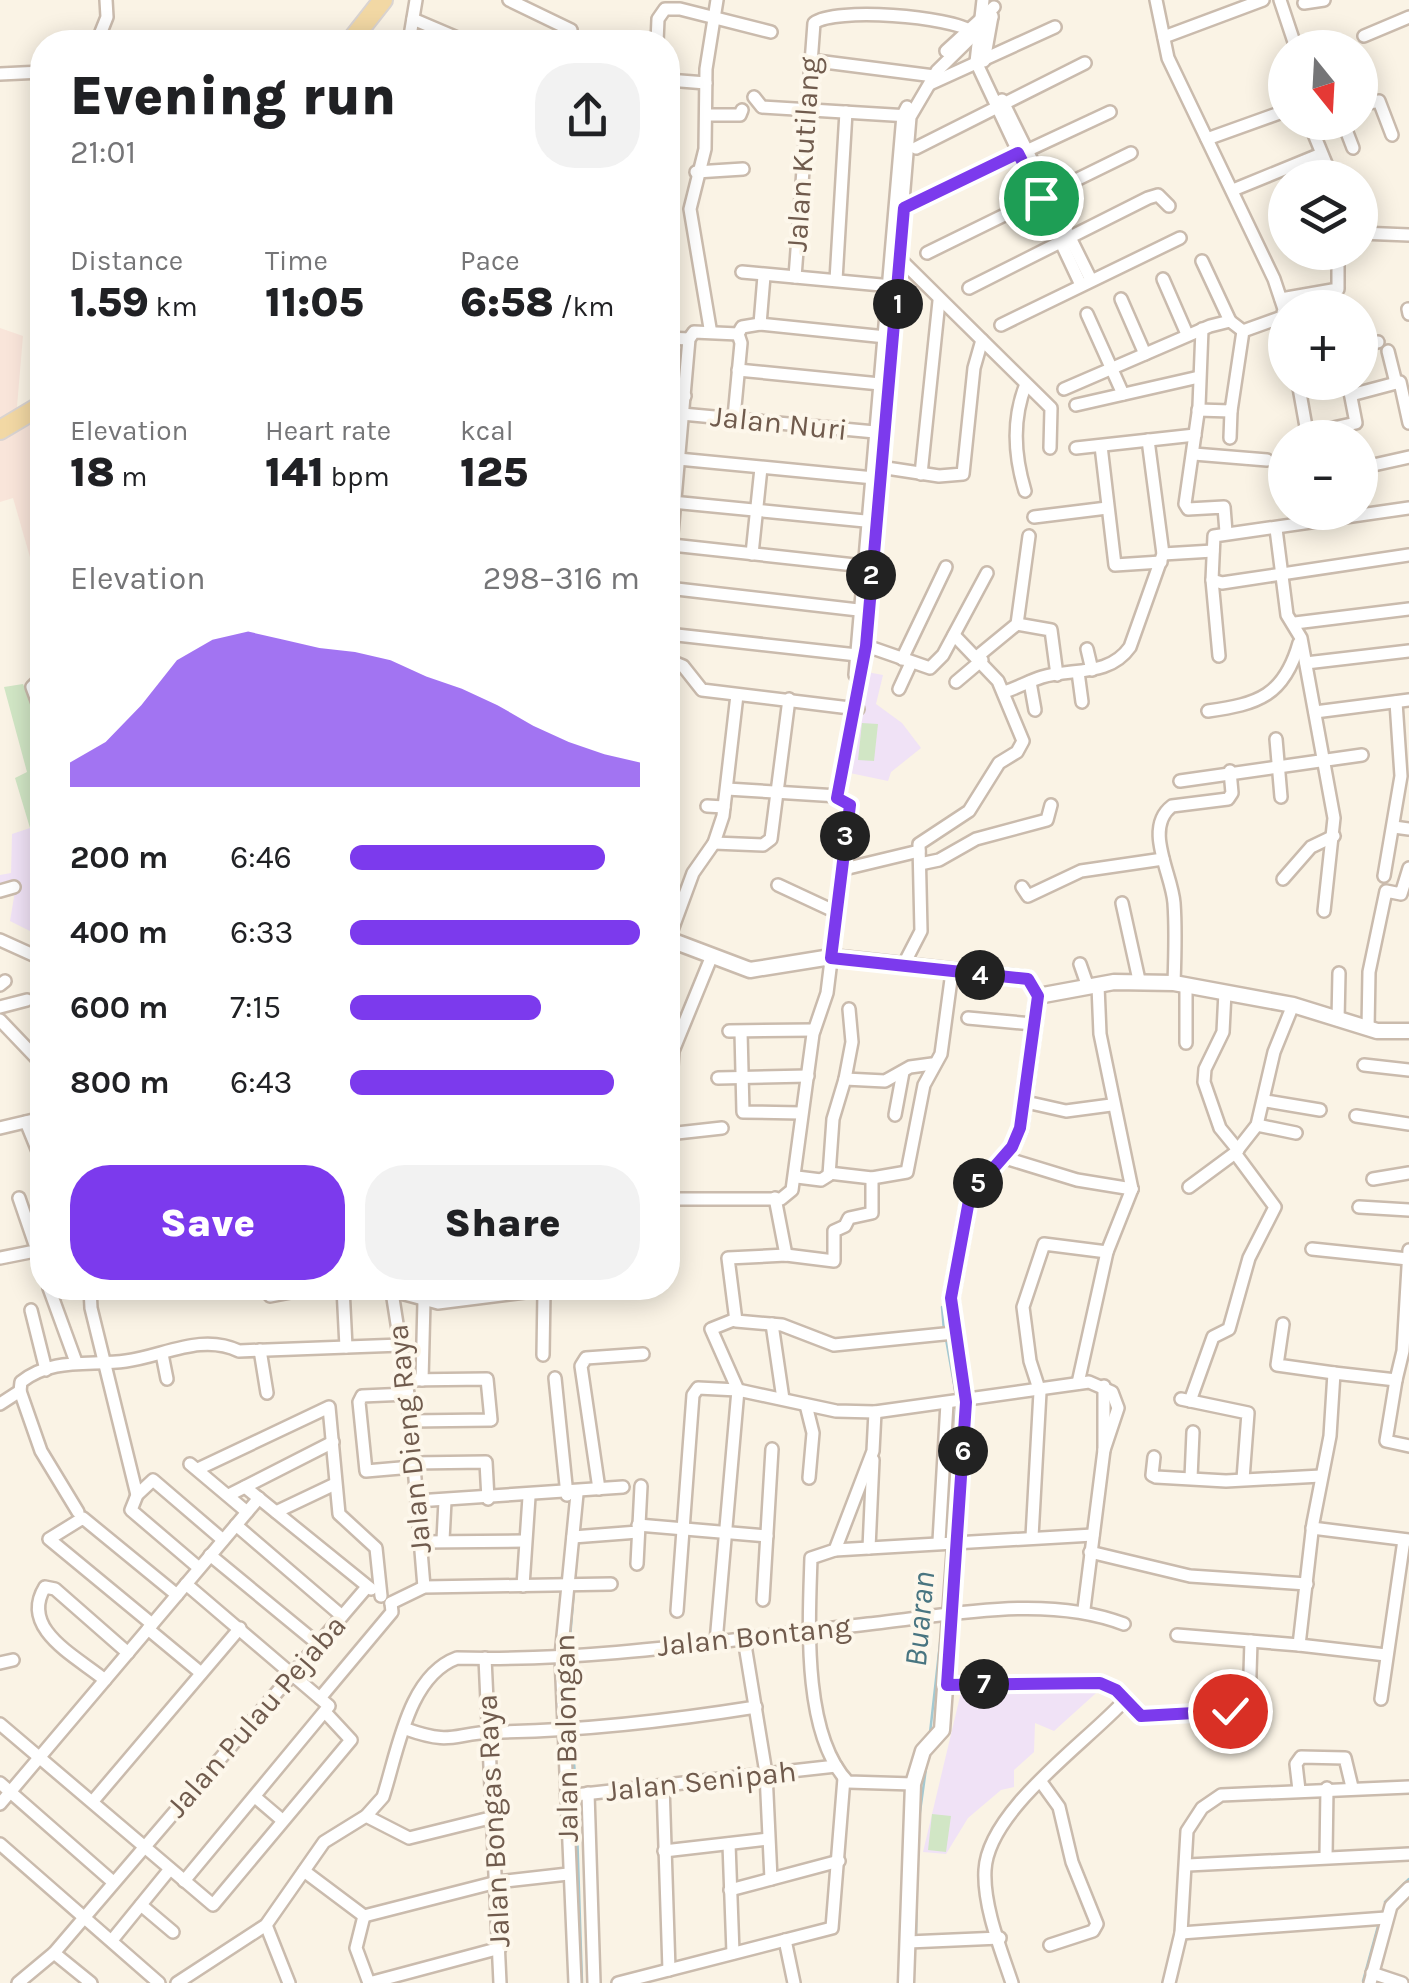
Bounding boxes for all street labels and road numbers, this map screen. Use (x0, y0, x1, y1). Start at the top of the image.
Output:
street label: Jalan Kutilang (778, 55, 828, 253)
street label: Jalan Nuri (709, 398, 849, 448)
street label: Jalan Dieng Raya (379, 1323, 439, 1555)
street label: Jalan Pulau Pejaba (158, 1608, 354, 1824)
street label: Jalan Bontang (655, 1608, 853, 1664)
street label: Jalan Balongan (546, 1634, 586, 1842)
street label: Jalan Bongas Raya (468, 1693, 518, 1949)
street label: Jalan Senipah (604, 1753, 798, 1809)

